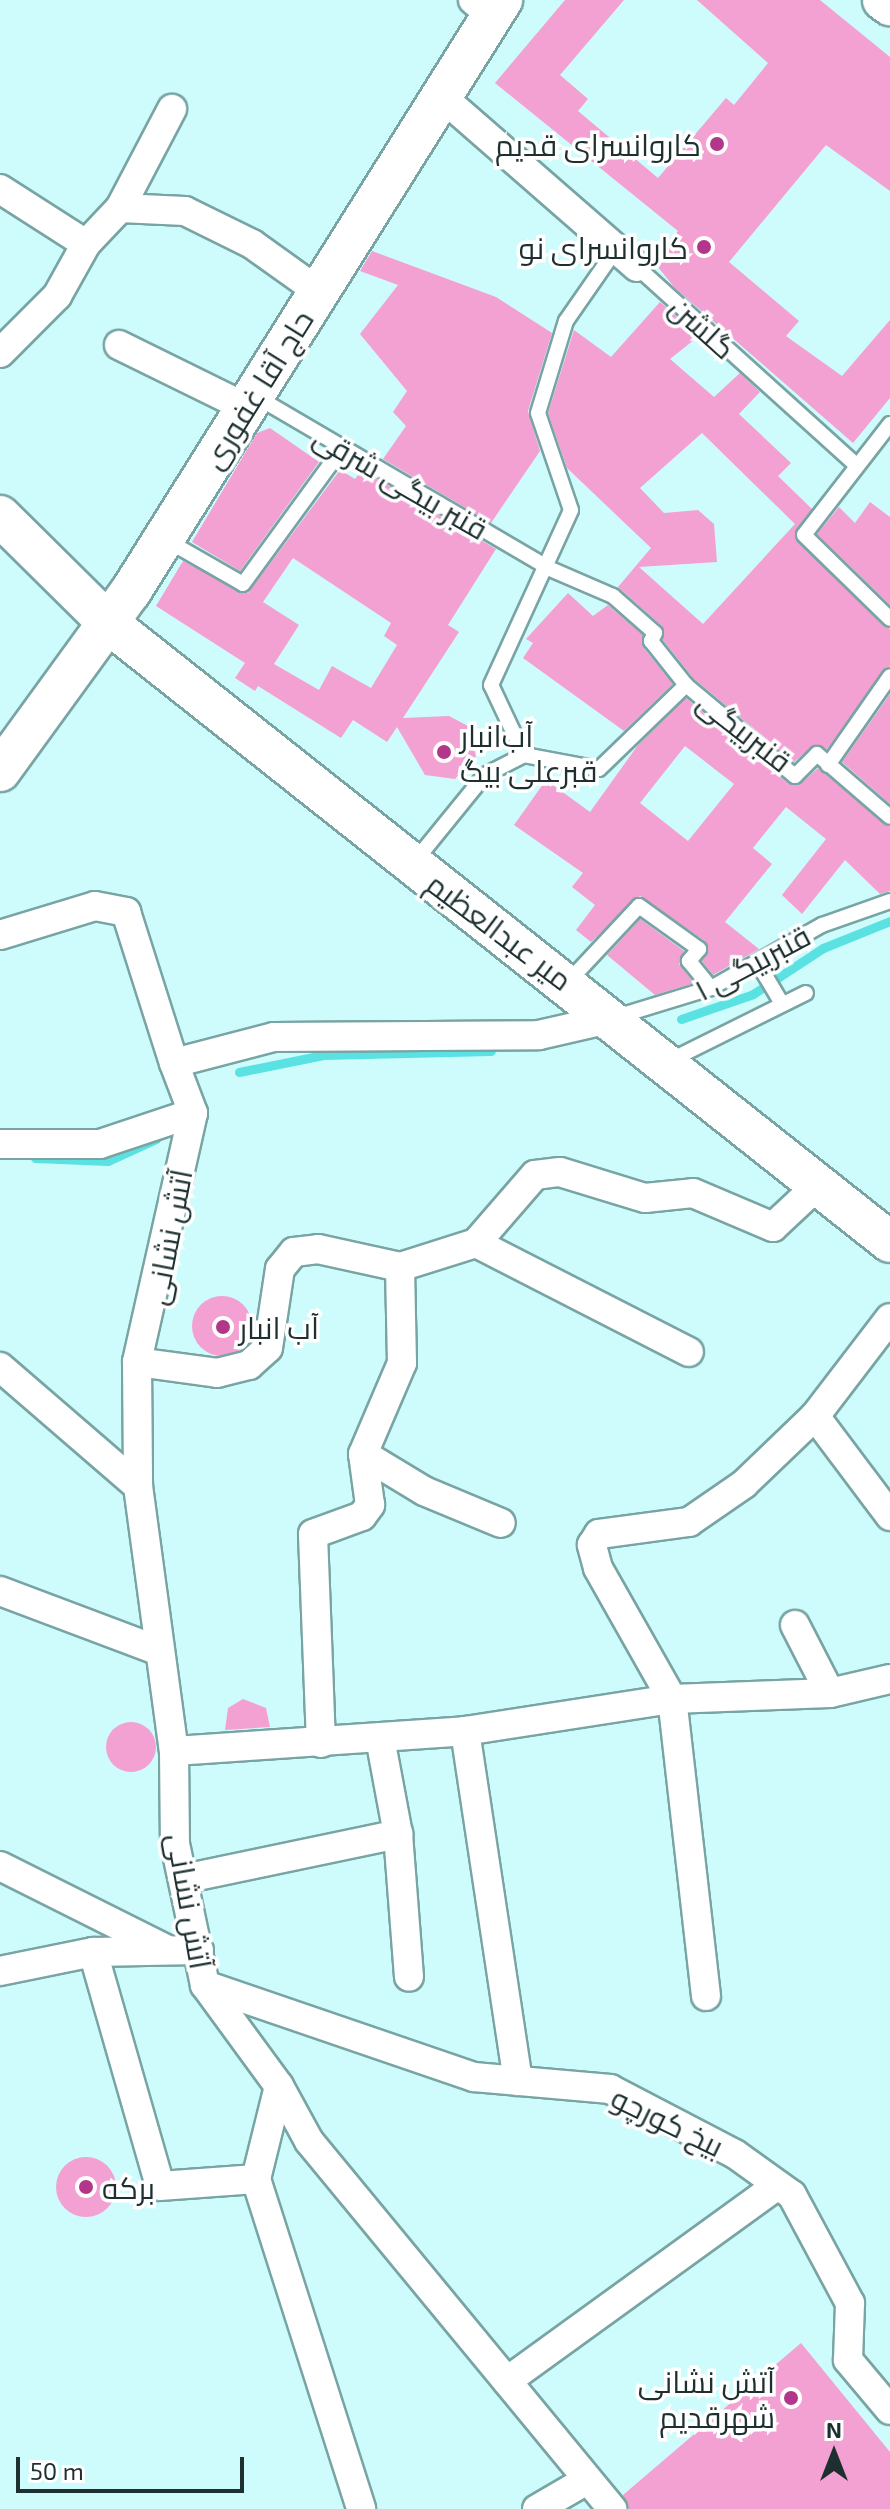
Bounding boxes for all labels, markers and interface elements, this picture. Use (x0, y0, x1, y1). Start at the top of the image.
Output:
place label: کاروانسرای قدیم (495, 126, 701, 162)
marker: کاروانسرای قدیم (708, 135, 726, 153)
place label: کاروانسرای نو (519, 229, 688, 265)
marker: کاروانسرای نو (695, 238, 713, 256)
street label: گلشن (663, 288, 743, 366)
street label: حاج آقا غفوری (194, 303, 320, 475)
street label: قنبر بیگی شرقی (308, 418, 494, 546)
street label: قنبربیگی (691, 683, 799, 779)
place label: آب‌انبار قبرعلی بیگ (460, 717, 598, 788)
marker: آب‌انبار قبرعلی بیگ (435, 743, 453, 761)
street label: میر عبدالعظیم (420, 865, 580, 997)
street label: قنبربیگی ۱ (688, 917, 816, 1007)
street label: آتش نشانی (137, 1166, 199, 1308)
place label: آب انبار (239, 1309, 319, 1345)
marker: آب انبار (214, 1318, 232, 1336)
street label: آتش نشانی (160, 1830, 220, 1972)
street label: بیخ کورچو (606, 2078, 730, 2164)
place label: برکه (102, 2169, 155, 2205)
marker: برکه (77, 2178, 95, 2196)
place label: آتش نشانی شهرقدیم (638, 2363, 775, 2434)
marker: آتش نشانی شهرقدیم (782, 2389, 800, 2407)
north arrow (794, 2413, 874, 2493)
text: N (826, 2416, 842, 2442)
scale bar (20, 2441, 248, 2491)
text: 50 m (30, 2456, 84, 2485)

